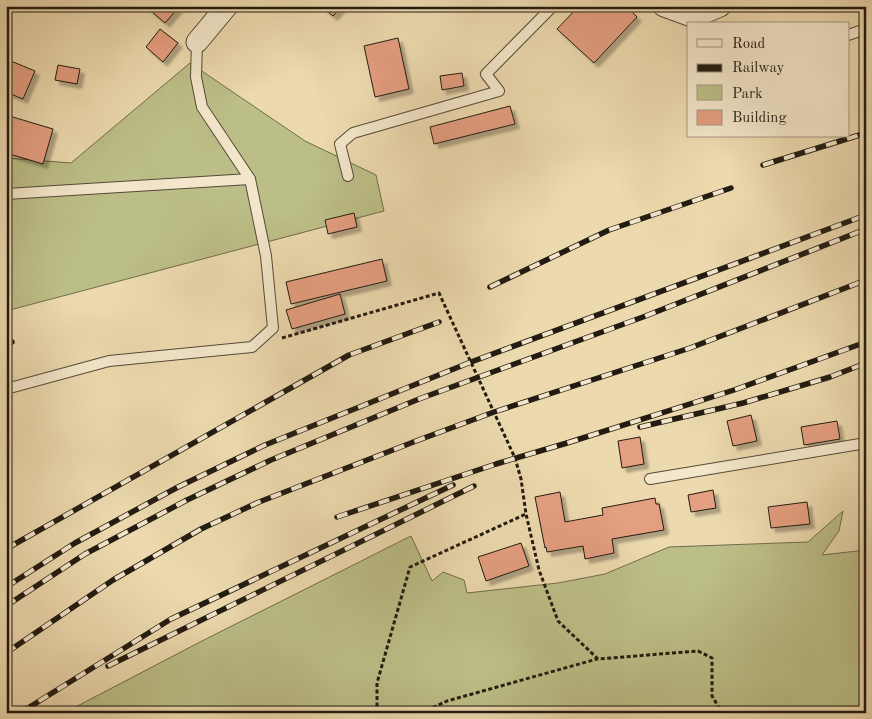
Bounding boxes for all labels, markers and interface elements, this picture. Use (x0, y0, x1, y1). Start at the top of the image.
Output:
legend (687, 22, 850, 138)
text: Road (732, 37, 766, 52)
text: Railway (732, 61, 785, 76)
text: Park (732, 87, 763, 102)
text: Building (732, 111, 787, 126)

